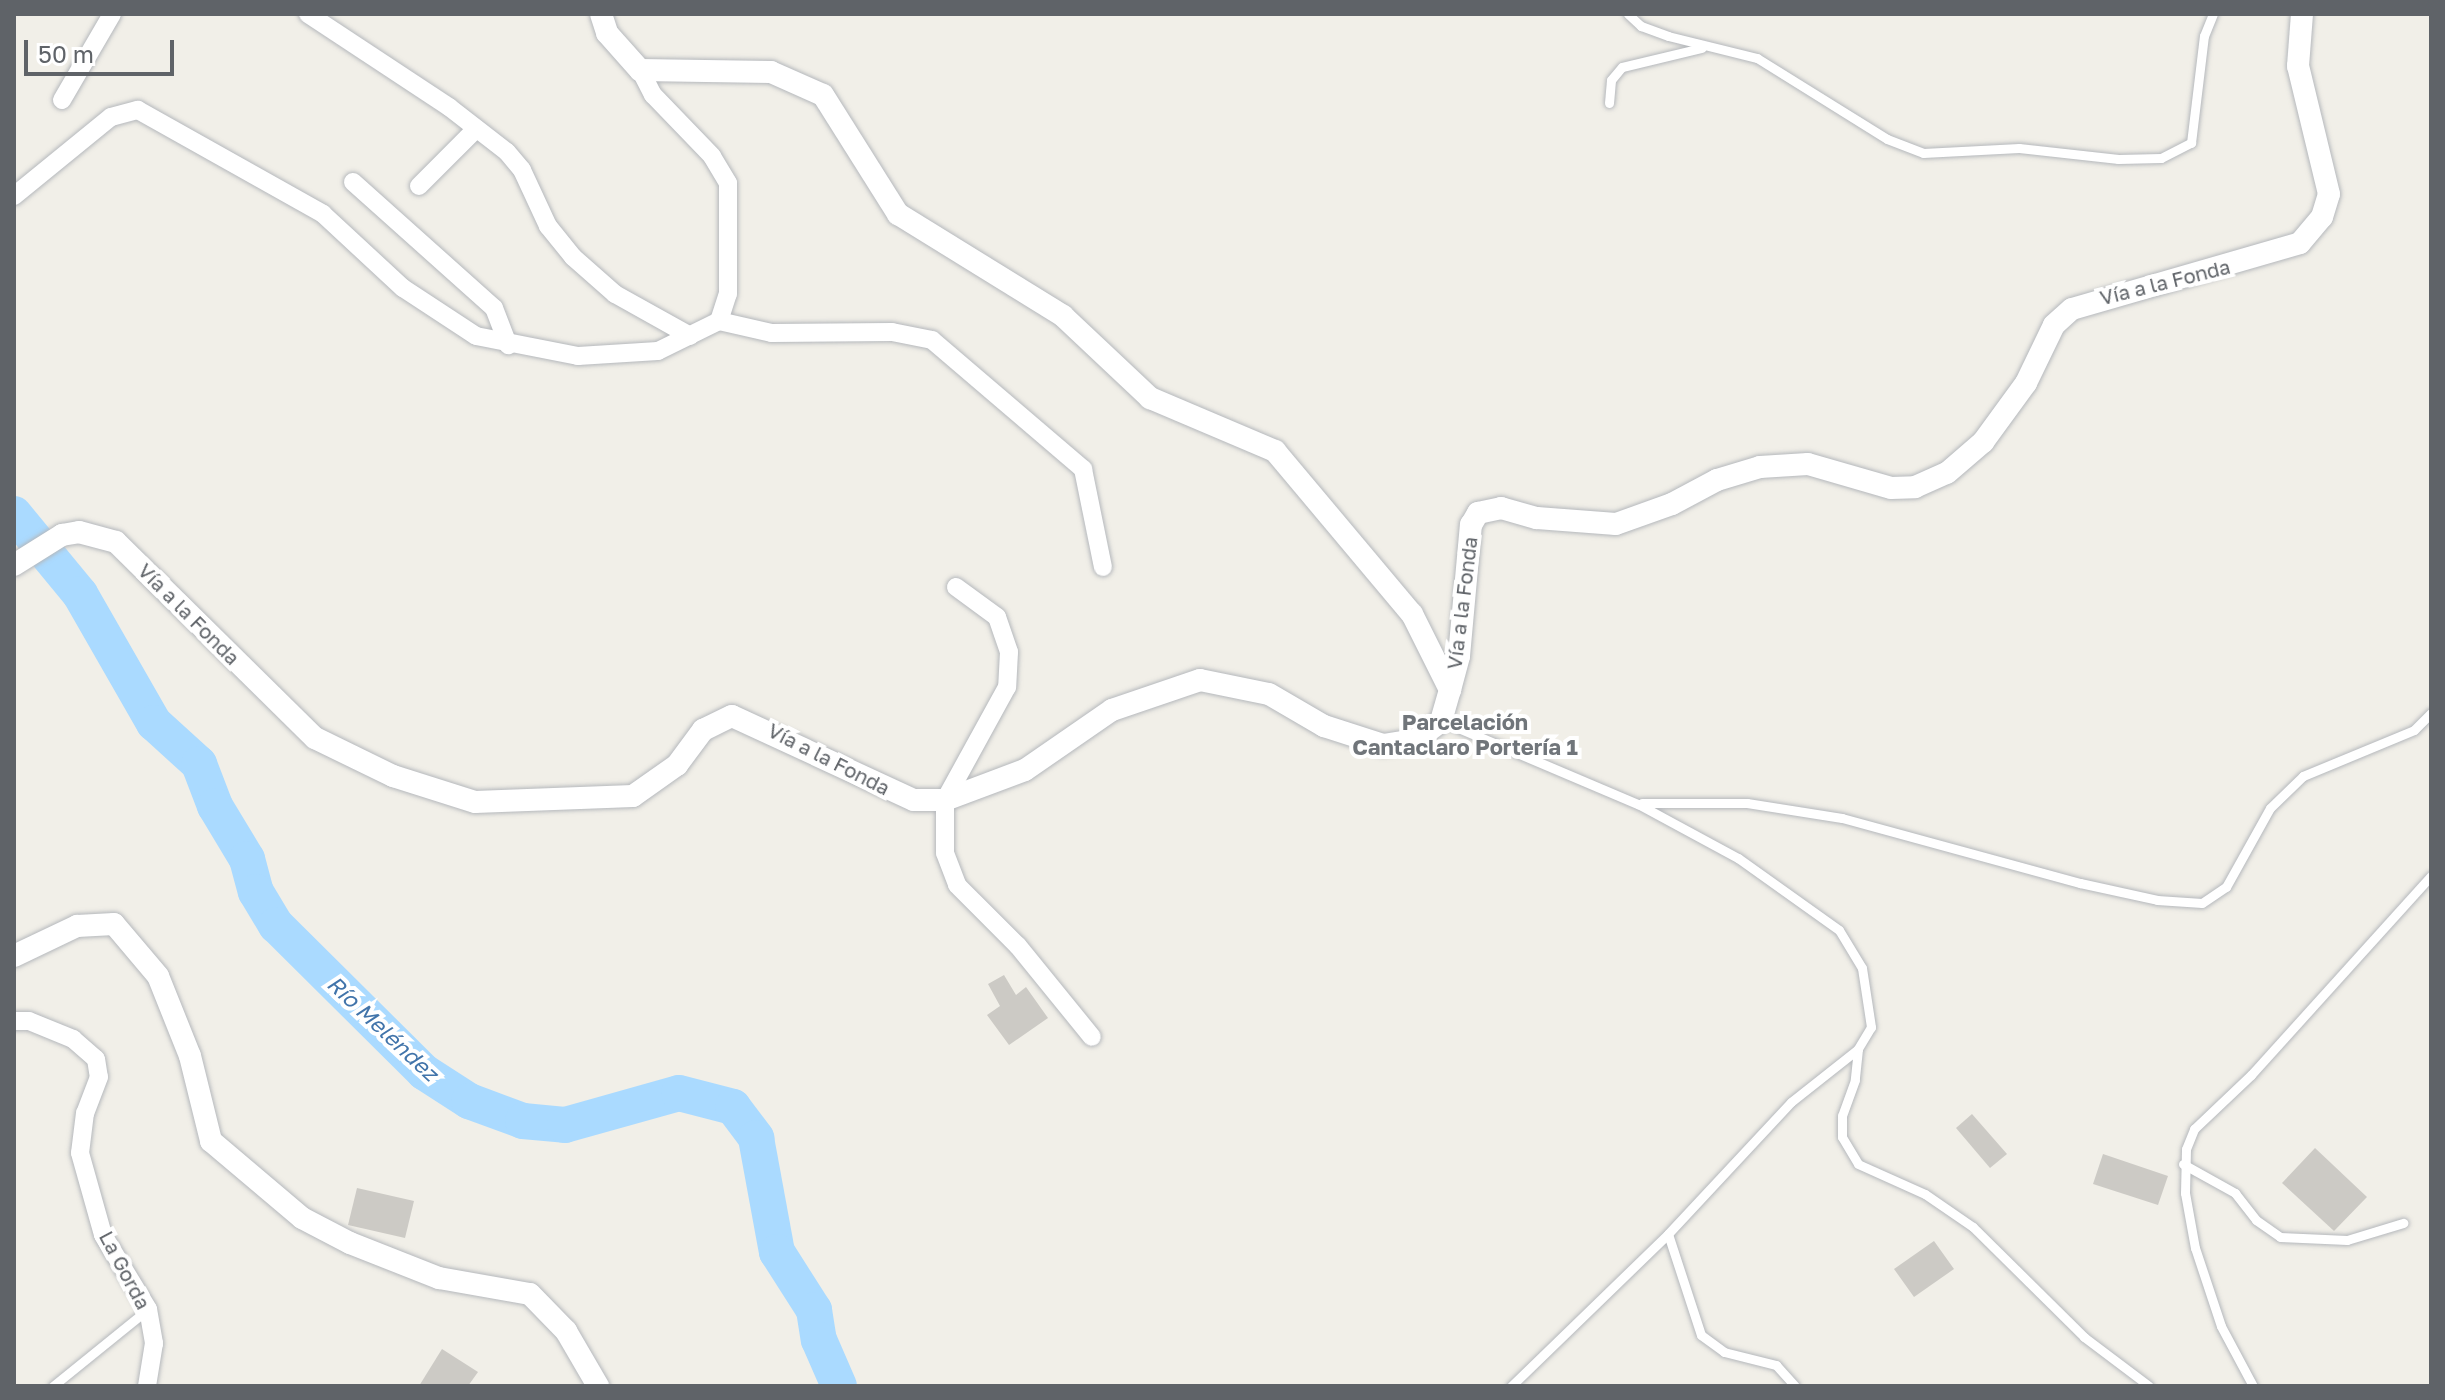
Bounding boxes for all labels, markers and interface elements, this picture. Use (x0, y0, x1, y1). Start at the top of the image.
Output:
scale bar (28, 24, 178, 74)
text: 50 m (38, 39, 94, 68)
street label: Vía a la Fonda (2097, 254, 2233, 310)
street label: Vía a la Fonda (1442, 535, 1482, 671)
street label: Vía a la Fonda (133, 558, 245, 670)
district label: Parcelación Cantaclaro Portería 1 (1352, 708, 1578, 760)
street label: Vía a la Fonda (764, 718, 894, 800)
water label: Río Meléndez (322, 970, 444, 1086)
street label: La Gorda (94, 1227, 156, 1313)

